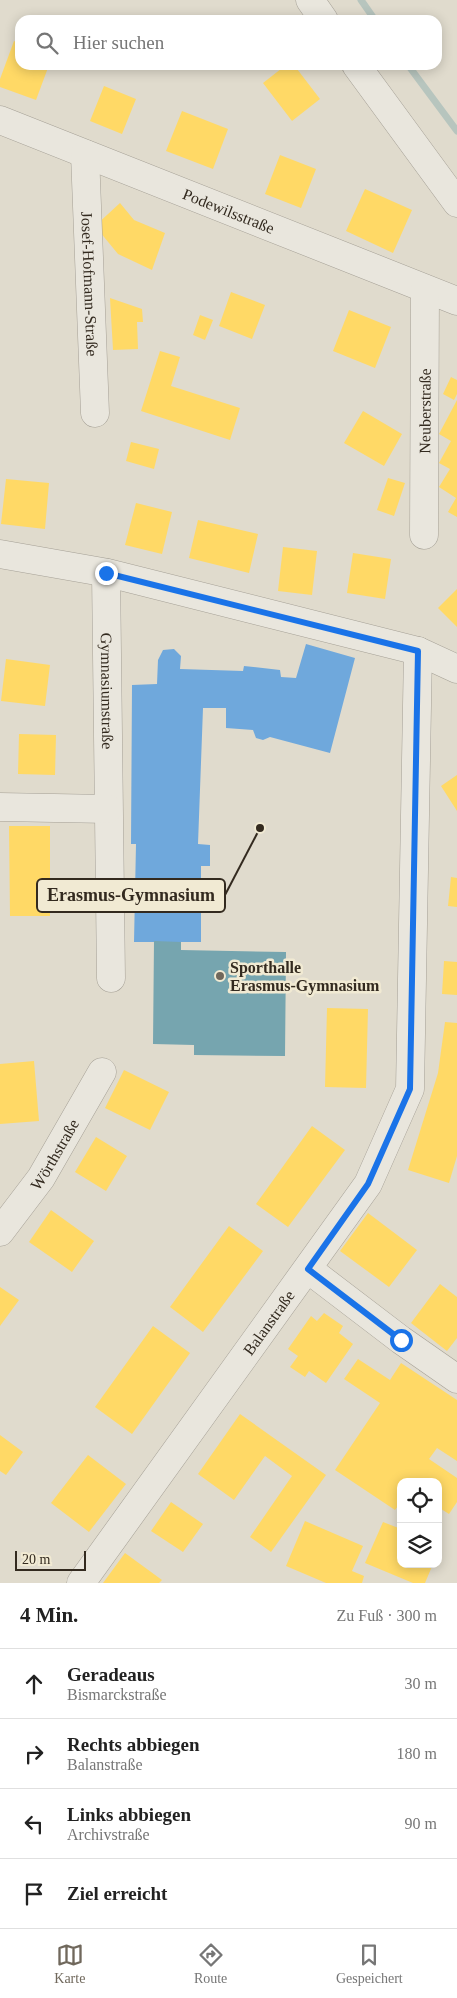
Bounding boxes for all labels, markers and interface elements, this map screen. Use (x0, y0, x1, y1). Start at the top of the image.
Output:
search box (15, 15, 442, 70)
icon: search (33, 29, 61, 57)
text: Hier suchen (73, 32, 164, 53)
street label: Podewilsstraße (180, 185, 277, 237)
street label: Josef-Hofmann-Straße (78, 211, 101, 357)
street label: Neuberstraße (416, 368, 434, 454)
route end (95, 562, 118, 585)
street label: Gymnasiumstraße (97, 633, 116, 749)
callout: Erasmus-Gymnasium (37, 879, 225, 912)
text: Erasmus-Gymnasium (47, 885, 215, 905)
place label: Sporthalle Erasmus-Gymnasium (230, 959, 380, 995)
marker: Sporthalle Erasmus-Gymnasium (214, 970, 226, 982)
street label: Wörthstraße (27, 1116, 82, 1193)
street label: Balanstraße (240, 1287, 298, 1358)
route start (390, 1329, 413, 1352)
map controls (397, 1478, 442, 1568)
button: locate (397, 1478, 442, 1523)
button: layers (397, 1523, 442, 1568)
scale bar (15, 1548, 86, 1571)
text: 20 m (22, 1552, 50, 1567)
text: 4 Min. (20, 1603, 78, 1627)
text: Zu Fuß · 300 m (337, 1607, 437, 1624)
text: Geradeaus (67, 1664, 155, 1685)
icon: ahead (20, 1670, 48, 1698)
text: 30 m (405, 1675, 437, 1692)
text: Bismarckstraße (67, 1686, 167, 1703)
text: Rechts abbiegen (67, 1734, 199, 1755)
icon: right (20, 1740, 48, 1768)
text: 180 m (397, 1745, 437, 1762)
text: Balanstraße (67, 1756, 143, 1773)
text: Links abbiegen (67, 1804, 191, 1825)
icon: left (20, 1810, 48, 1838)
text: 90 m (405, 1815, 437, 1832)
text: Archivstraße (67, 1826, 150, 1843)
icon: arrive (20, 1880, 48, 1908)
text: Ziel erreicht (67, 1883, 167, 1904)
tab: Karte (54, 1941, 85, 1987)
tab: Route (194, 1941, 227, 1987)
tab: Gespeichert (336, 1941, 403, 1987)

